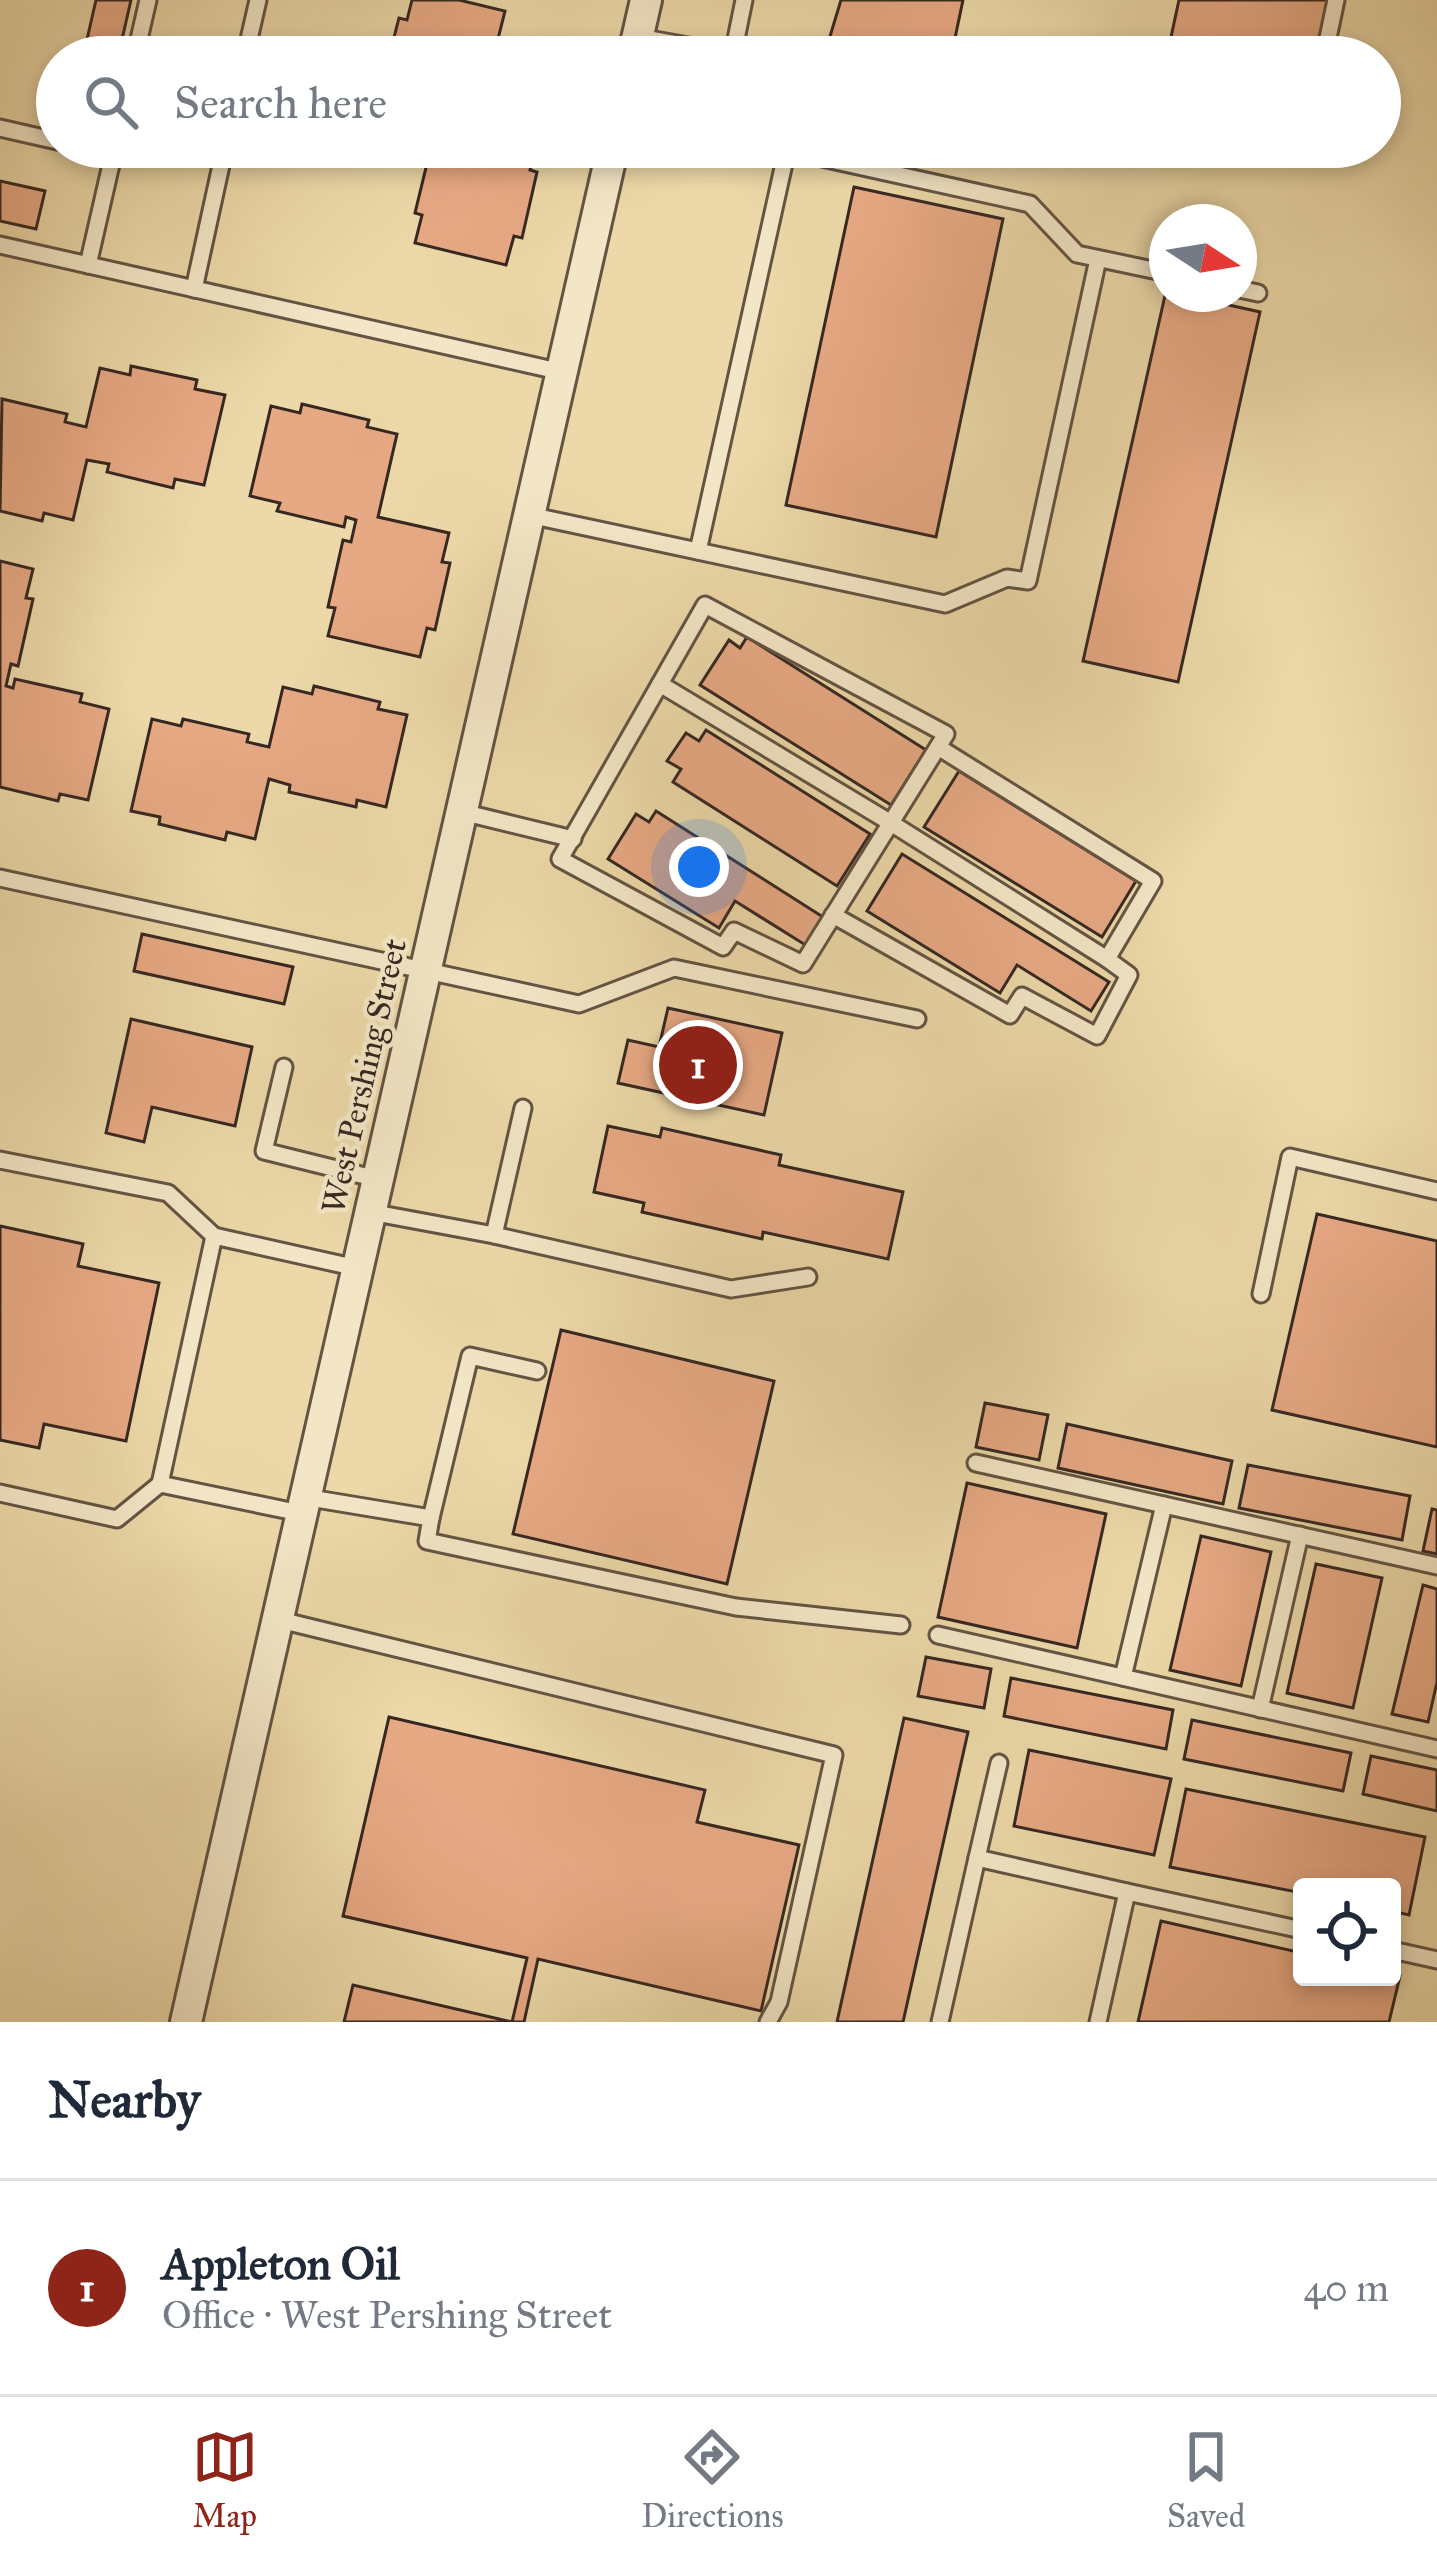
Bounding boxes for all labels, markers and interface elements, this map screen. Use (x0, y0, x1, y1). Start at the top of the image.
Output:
search box (36, 36, 1401, 168)
icon: search (78, 69, 144, 135)
text: Search here (174, 75, 387, 130)
north arrow (1149, 204, 1257, 312)
your location (669, 837, 729, 897)
street label: West Pershing Street (313, 935, 415, 1217)
pin: 1 (659, 1020, 737, 1110)
map controls (1293, 1878, 1401, 1986)
button: locate (1293, 1878, 1401, 1986)
text: Nearby (48, 2069, 200, 2131)
text: Appleton Oil (162, 2236, 400, 2291)
text: 1 (79, 2264, 95, 2312)
text: 40 m (1303, 2264, 1389, 2312)
text: Office · West Pershing Street (162, 2291, 612, 2339)
tab: Map (192, 2424, 258, 2536)
tab: Directions (641, 2424, 783, 2536)
tab: Saved (1167, 2424, 1245, 2536)

